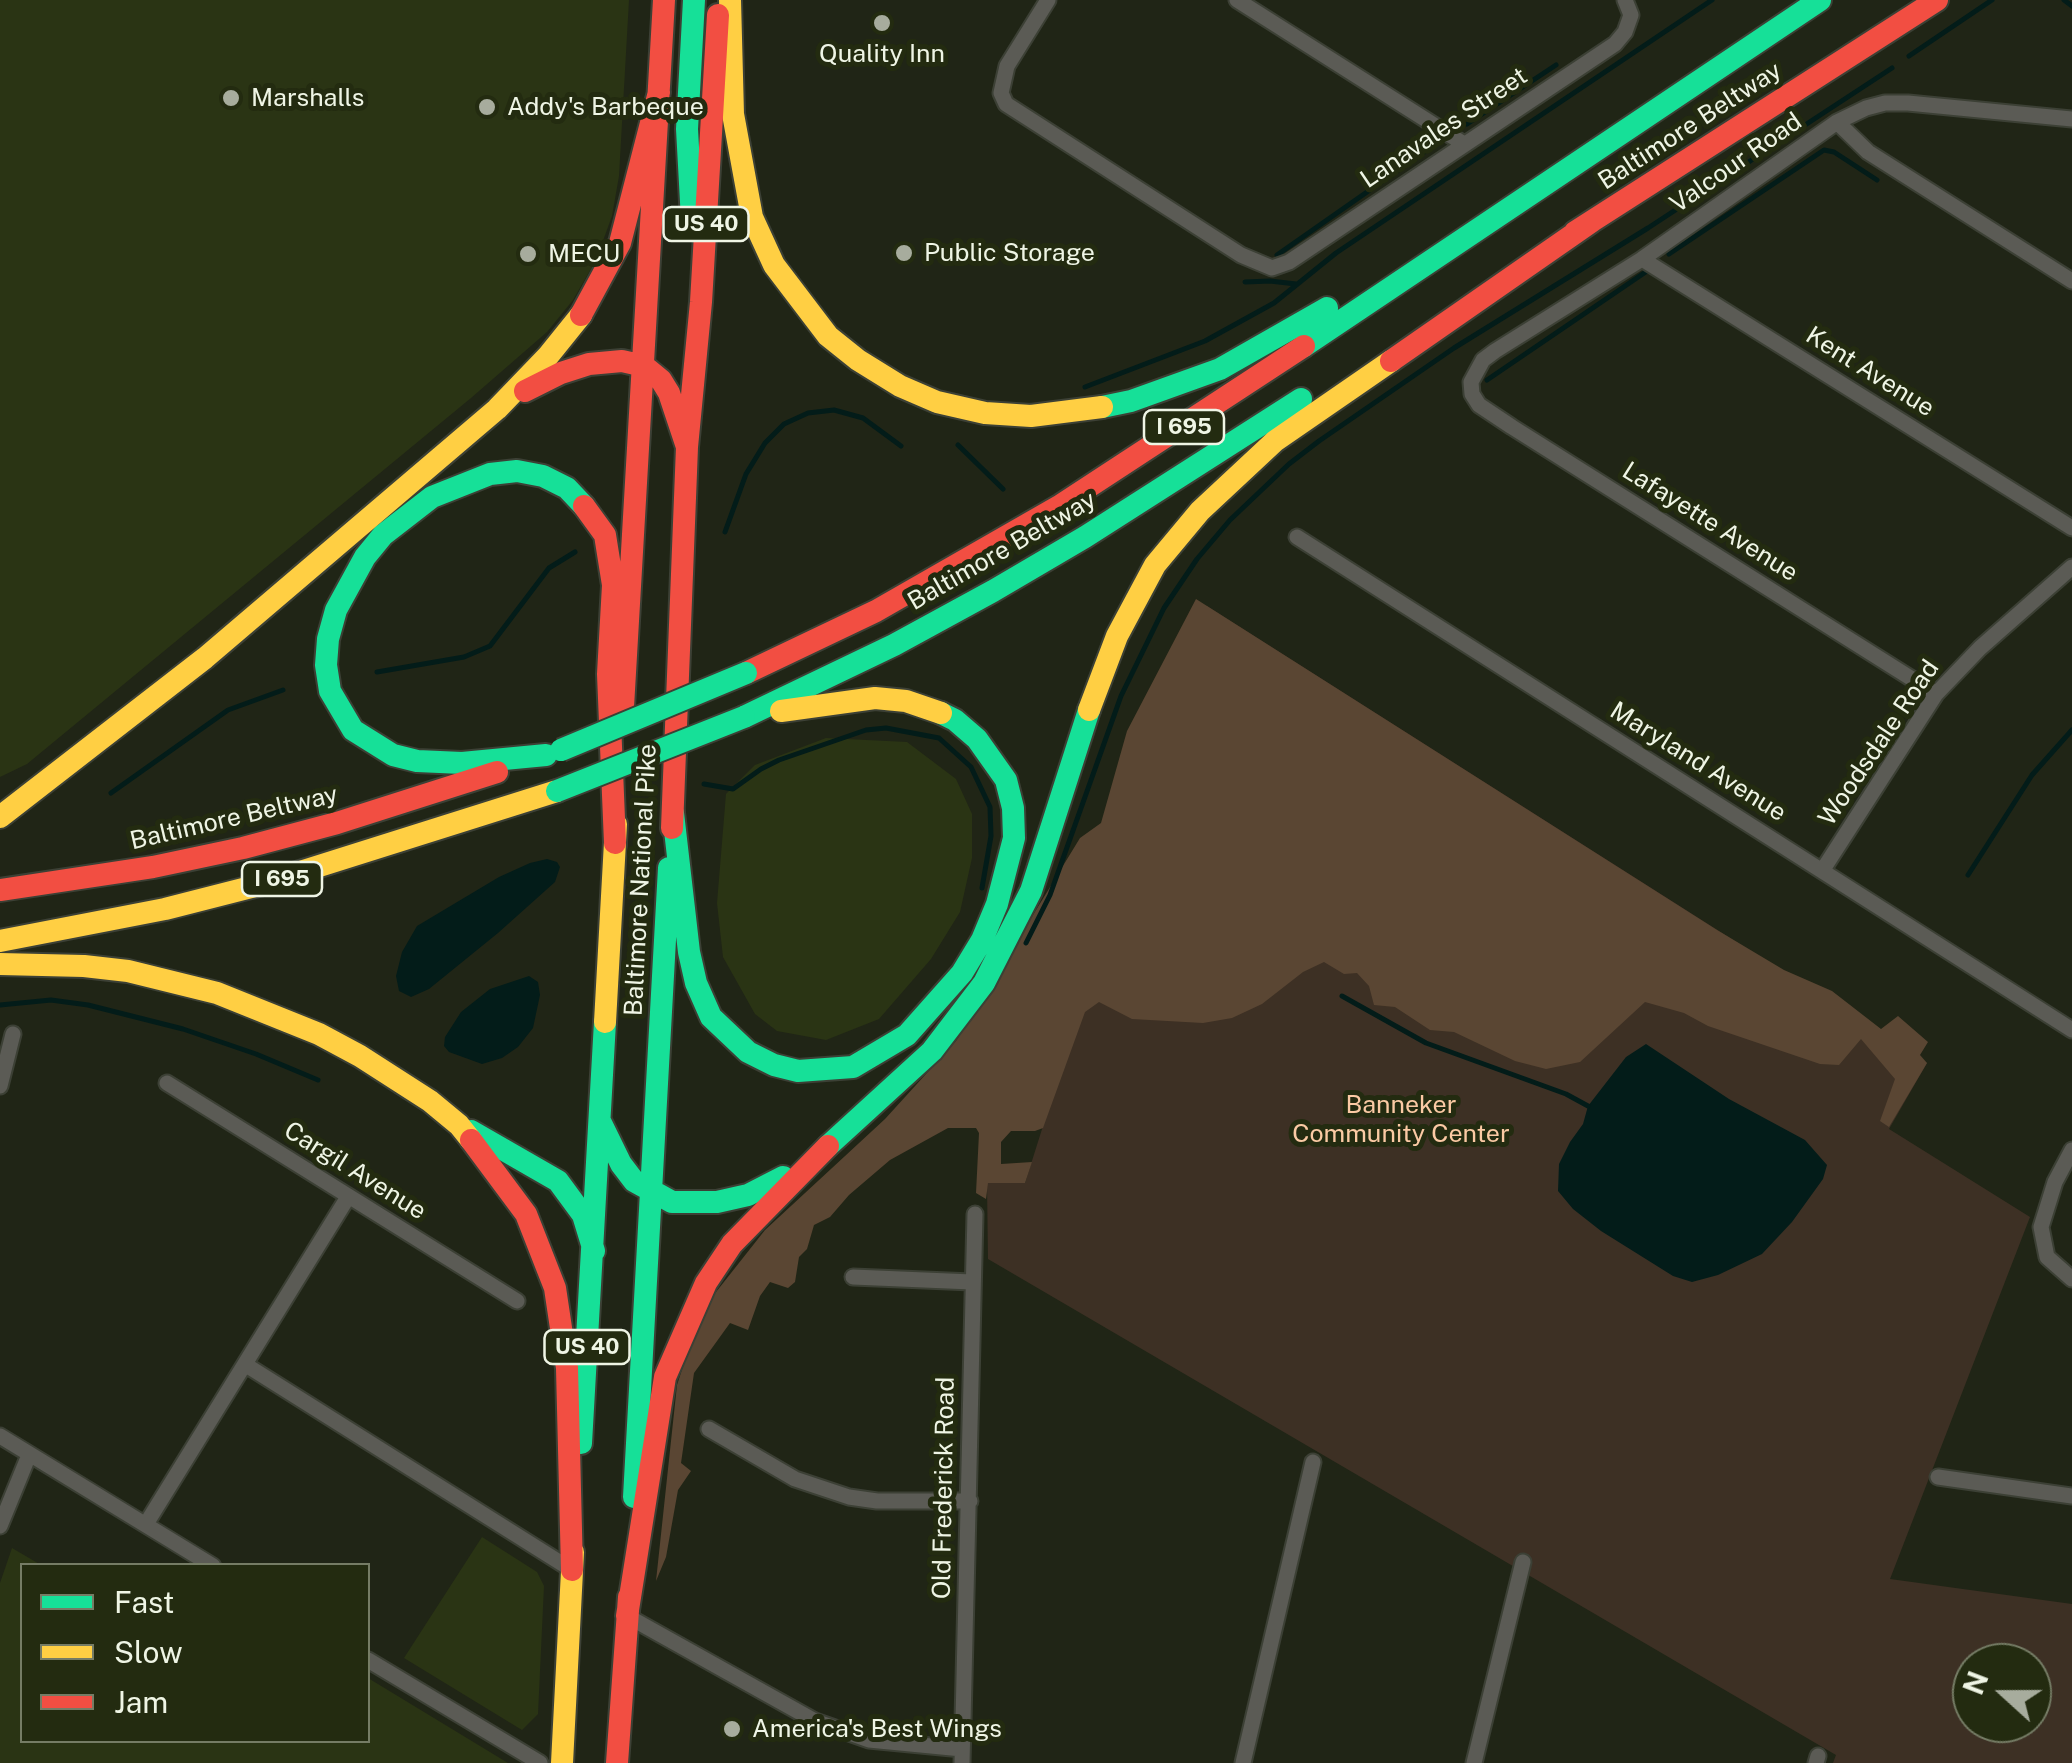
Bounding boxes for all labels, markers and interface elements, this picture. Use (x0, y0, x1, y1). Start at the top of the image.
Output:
marker: Quality Inn (871, 12, 893, 34)
place label: Quality Inn (819, 39, 945, 69)
street label: Baltimore Beltway (1593, 56, 1787, 196)
street label: Lanavales Street (1355, 61, 1533, 195)
place label: Marshalls (251, 83, 364, 113)
marker: Marshalls (220, 87, 242, 109)
place label: Addy's Barbeque (507, 92, 704, 122)
marker: Addy's Barbeque (476, 96, 498, 118)
street label: Valcour Road (1664, 107, 1808, 219)
road number: US 40 (664, 207, 748, 241)
place label: Public Storage (924, 238, 1095, 268)
place label: MECU (548, 239, 620, 269)
marker: Public Storage (893, 242, 915, 264)
marker: MECU (517, 243, 539, 265)
street label: Kent Avenue (1800, 321, 1940, 423)
road number: I 695 (1144, 410, 1224, 444)
street label: Lafayette Avenue (1617, 456, 1803, 588)
street label: Baltimore Beltway (903, 485, 1101, 617)
street label: Woodsdale Road (1812, 654, 1946, 832)
street label: Maryland Avenue (1604, 696, 1792, 828)
street label: Baltimore National Pike (619, 743, 663, 1017)
street label: Baltimore Beltway (127, 780, 341, 856)
road number: I 695 (242, 862, 322, 896)
park label: Banneker Community Center (1292, 1090, 1510, 1149)
street label: Cargil Avenue (279, 1115, 431, 1227)
road number: US 40 (544, 1330, 630, 1364)
street label: Old Frederick Road (927, 1377, 961, 1599)
legend (20, 1563, 370, 1743)
text: Fast (114, 1584, 174, 1620)
text: Slow (114, 1634, 183, 1670)
north arrow (1952, 1643, 2052, 1743)
text: N (1956, 1667, 1995, 1699)
text: Jam (114, 1684, 168, 1720)
place label: America's Best Wings (752, 1714, 1002, 1744)
marker: America's Best Wings (721, 1718, 743, 1740)

